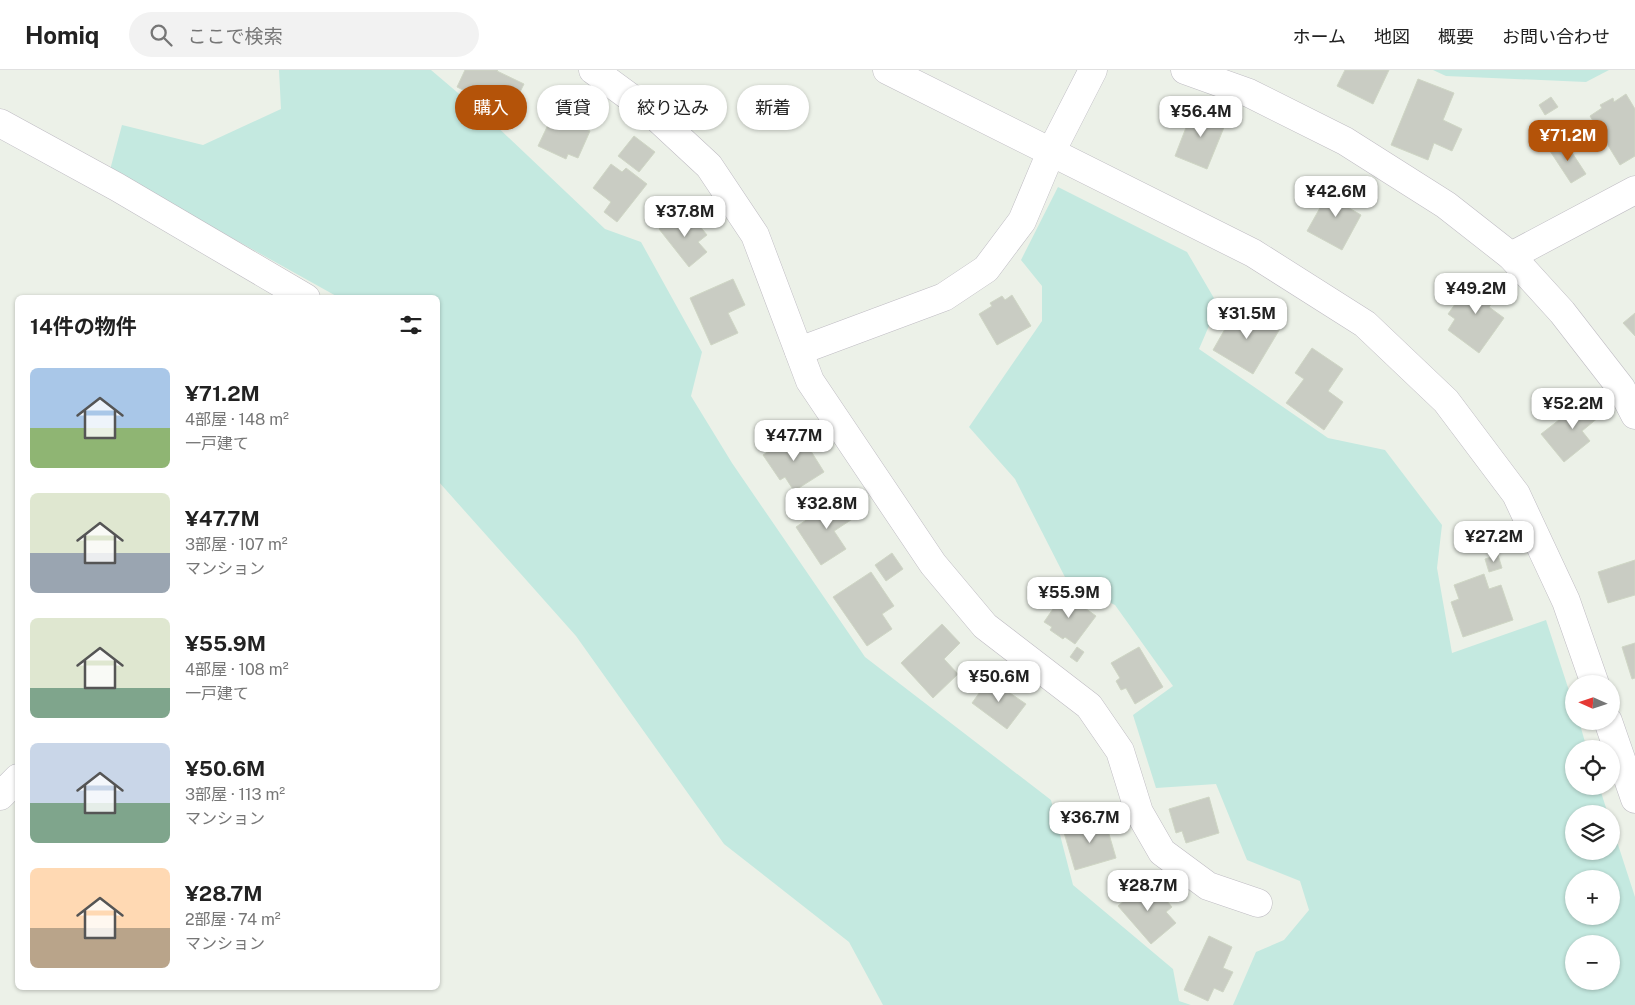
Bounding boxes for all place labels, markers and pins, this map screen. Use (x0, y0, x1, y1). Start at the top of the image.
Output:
pin: ¥56.4M (1160, 96, 1242, 138)
pin: ¥71.2M (1527, 119, 1609, 162)
pin: ¥42.6M (1295, 176, 1377, 218)
pin: ¥37.8M (644, 196, 726, 238)
pin: ¥49.2M (1435, 272, 1517, 315)
pin: ¥31.5M (1206, 298, 1288, 340)
pin: ¥52.2M (1532, 388, 1614, 430)
pin: ¥47.7M (753, 420, 835, 462)
pin: ¥32.8M (786, 488, 868, 530)
pin: ¥27.2M (1453, 520, 1535, 563)
pin: ¥55.9M (1028, 576, 1110, 619)
pin: ¥50.6M (958, 660, 1040, 703)
pin: ¥36.7M (1049, 802, 1131, 844)
pin: ¥28.7M (1107, 870, 1189, 912)

